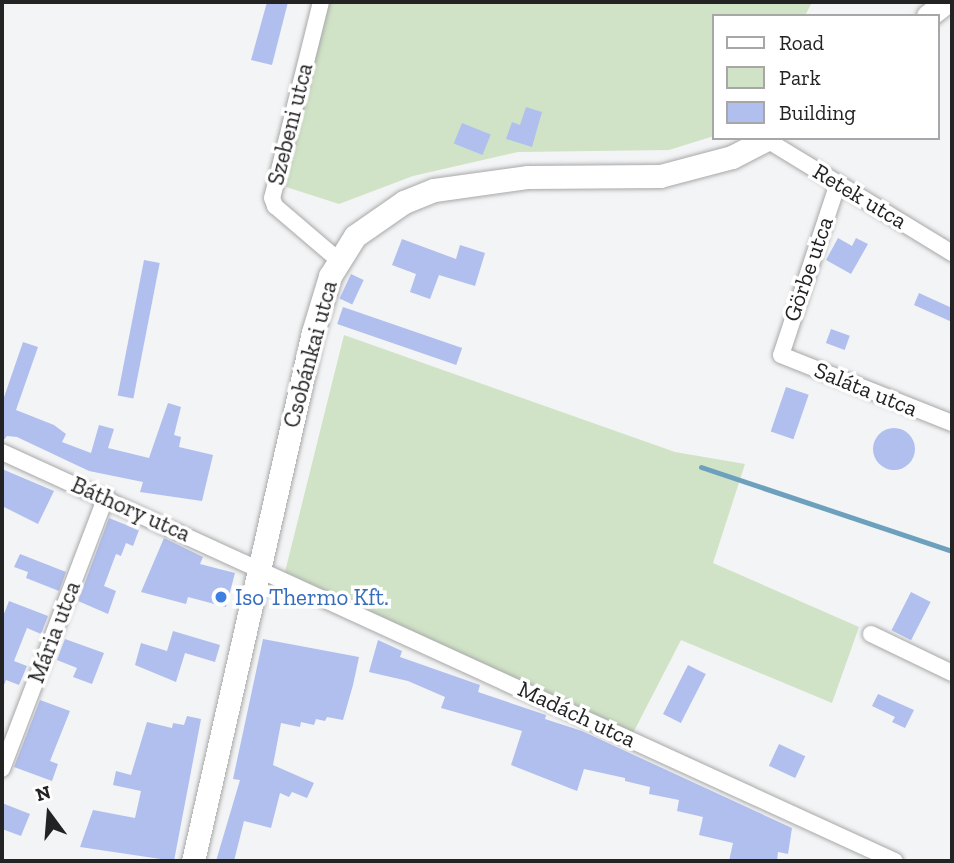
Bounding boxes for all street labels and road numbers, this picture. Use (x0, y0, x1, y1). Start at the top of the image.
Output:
street label: Szebeni utca (262, 60, 318, 188)
street label: Retek utca (808, 157, 912, 235)
street label: Görbe utca (777, 213, 839, 325)
street label: Csobánkai utca (277, 277, 343, 431)
street label: Saláta utca (810, 356, 922, 422)
street label: Báthory utca (67, 470, 195, 548)
street label: Mária utca (22, 577, 86, 687)
street label: Madách utca (514, 675, 640, 753)

